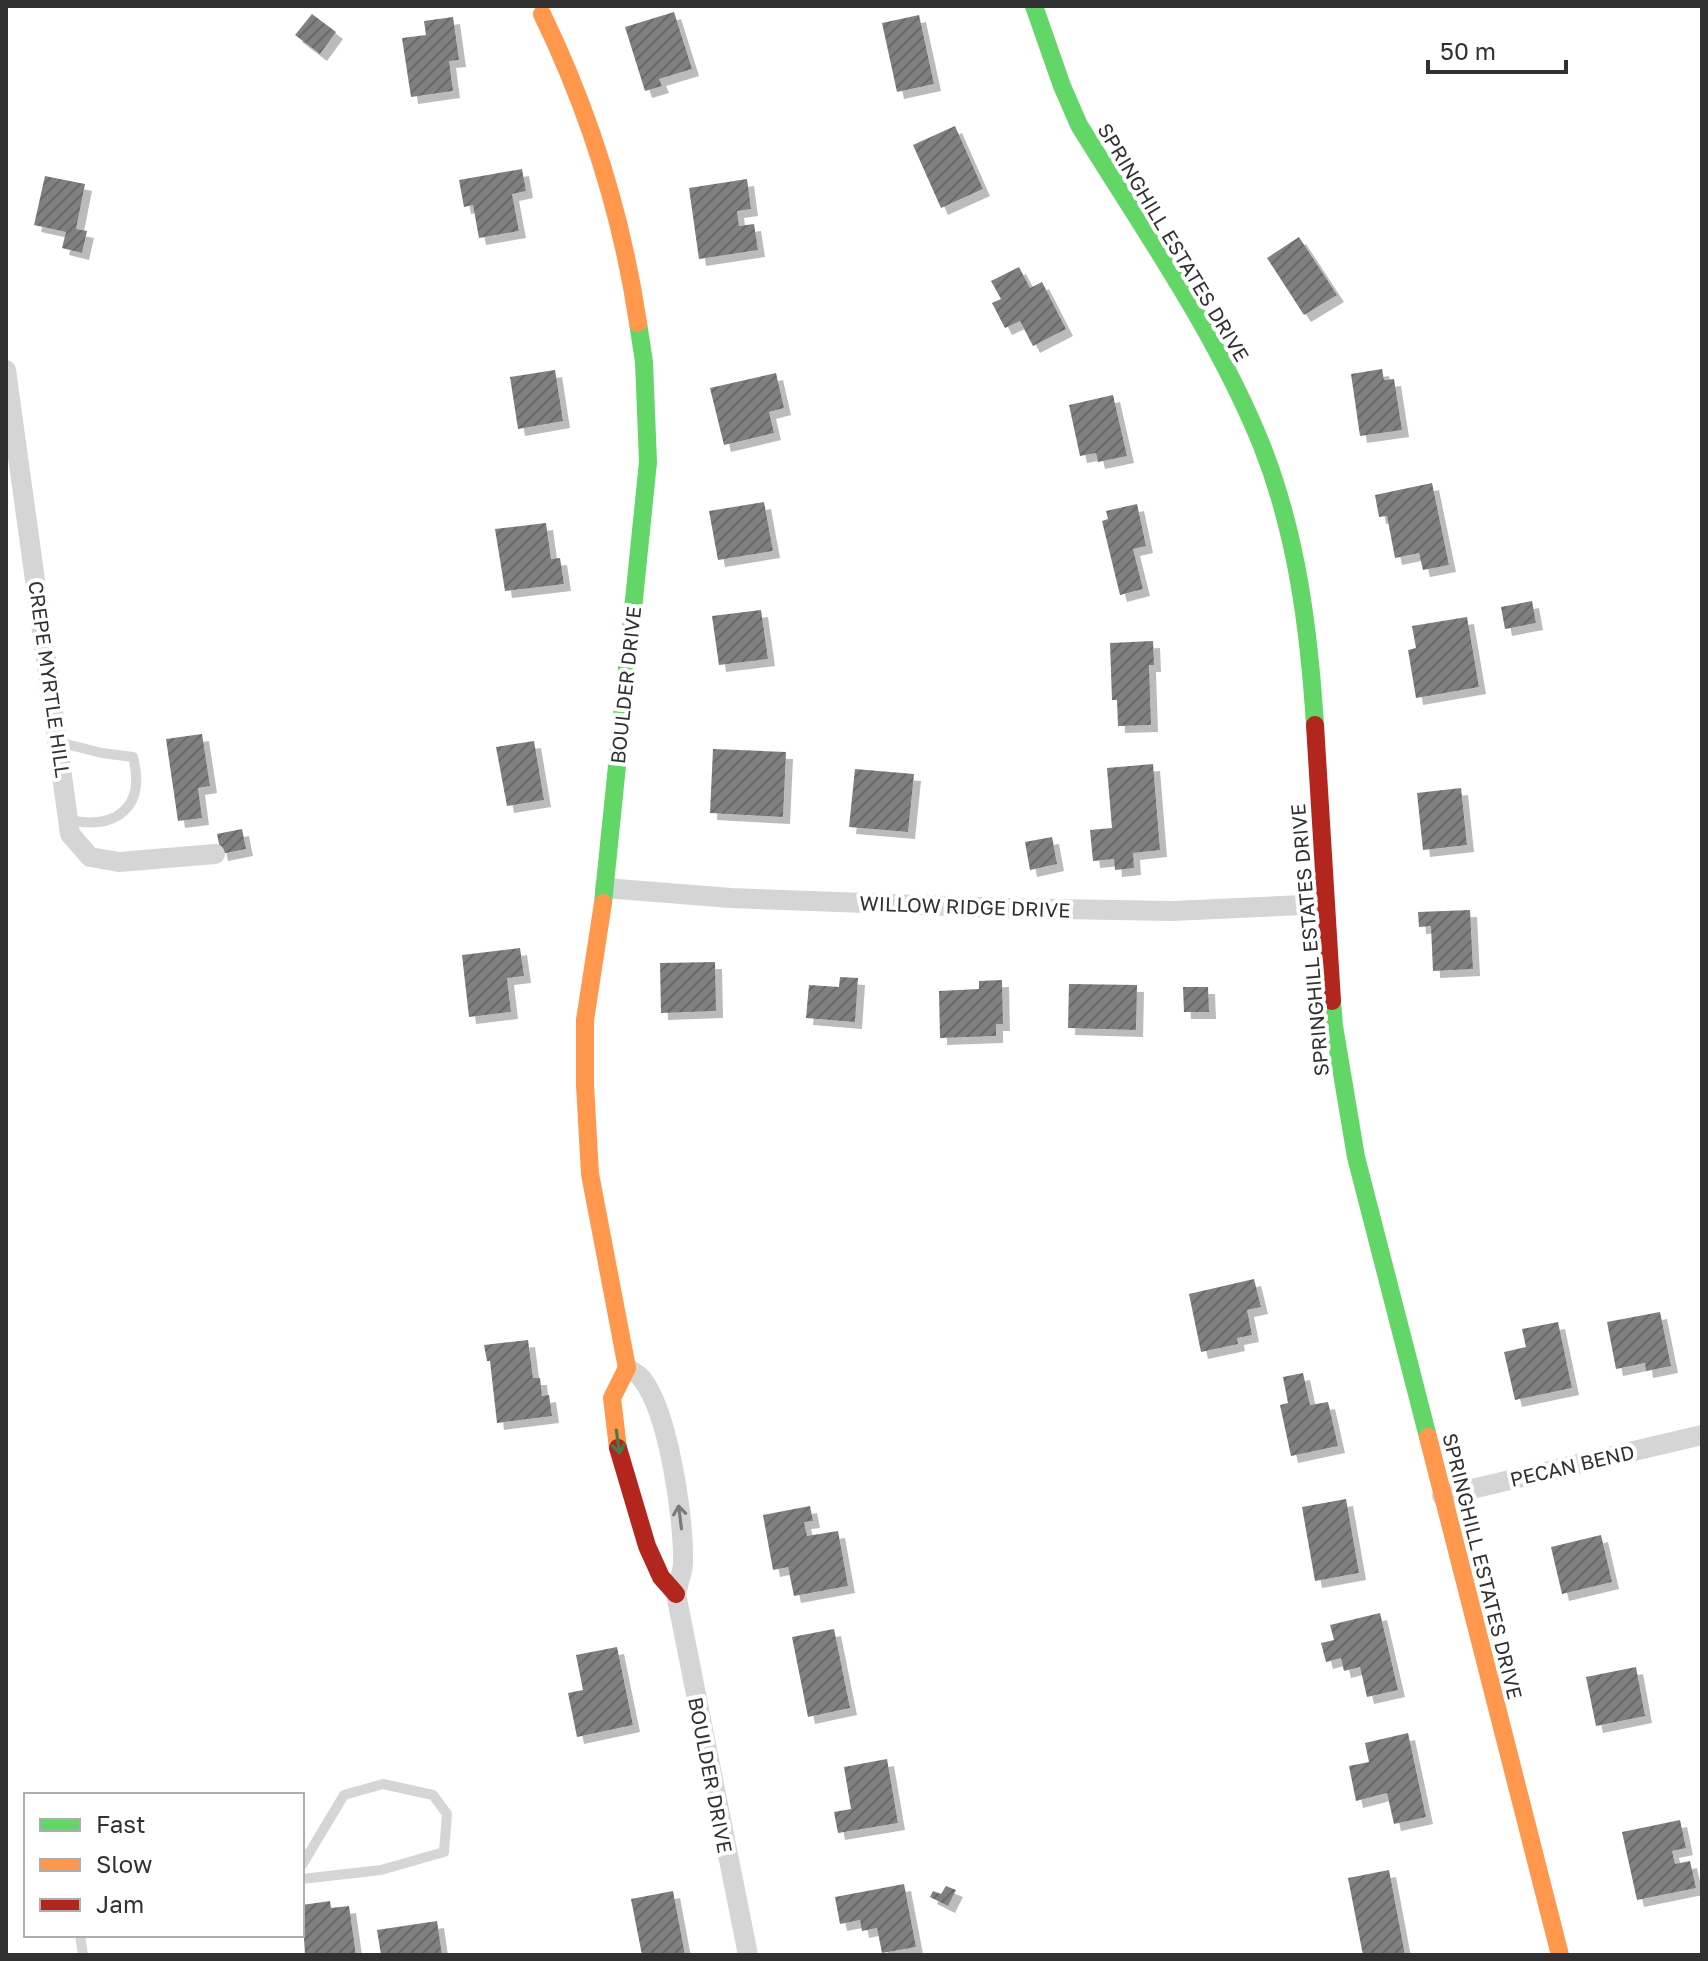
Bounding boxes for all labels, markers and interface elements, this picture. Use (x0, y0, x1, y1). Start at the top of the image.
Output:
scale bar (1428, 24, 1566, 74)
text: 50 m (1440, 36, 1496, 65)
street label: SPRINGHILL ESTATES DRIVE (1093, 119, 1255, 365)
street label: CREPE MYRTLE HILL (24, 579, 76, 779)
street label: BOULDER DRIVE (605, 605, 645, 765)
street label: SPRINGHILL ESTATES DRIVE (1285, 803, 1333, 1077)
street label: WILLOW RIDGE DRIVE (859, 890, 1071, 922)
one-way arrow (611, 1429, 626, 1454)
street label: SPRINGHILL ESTATES DRIVE (1438, 1430, 1528, 1702)
street label: PECAN BEND (1508, 1439, 1636, 1491)
one-way arrow (672, 1505, 687, 1530)
street label: BOULDER DRIVE (684, 1695, 738, 1855)
legend (24, 1793, 304, 1937)
text: Fast (96, 1809, 146, 1838)
text: Slow (96, 1849, 152, 1878)
text: Jam (96, 1889, 144, 1918)

